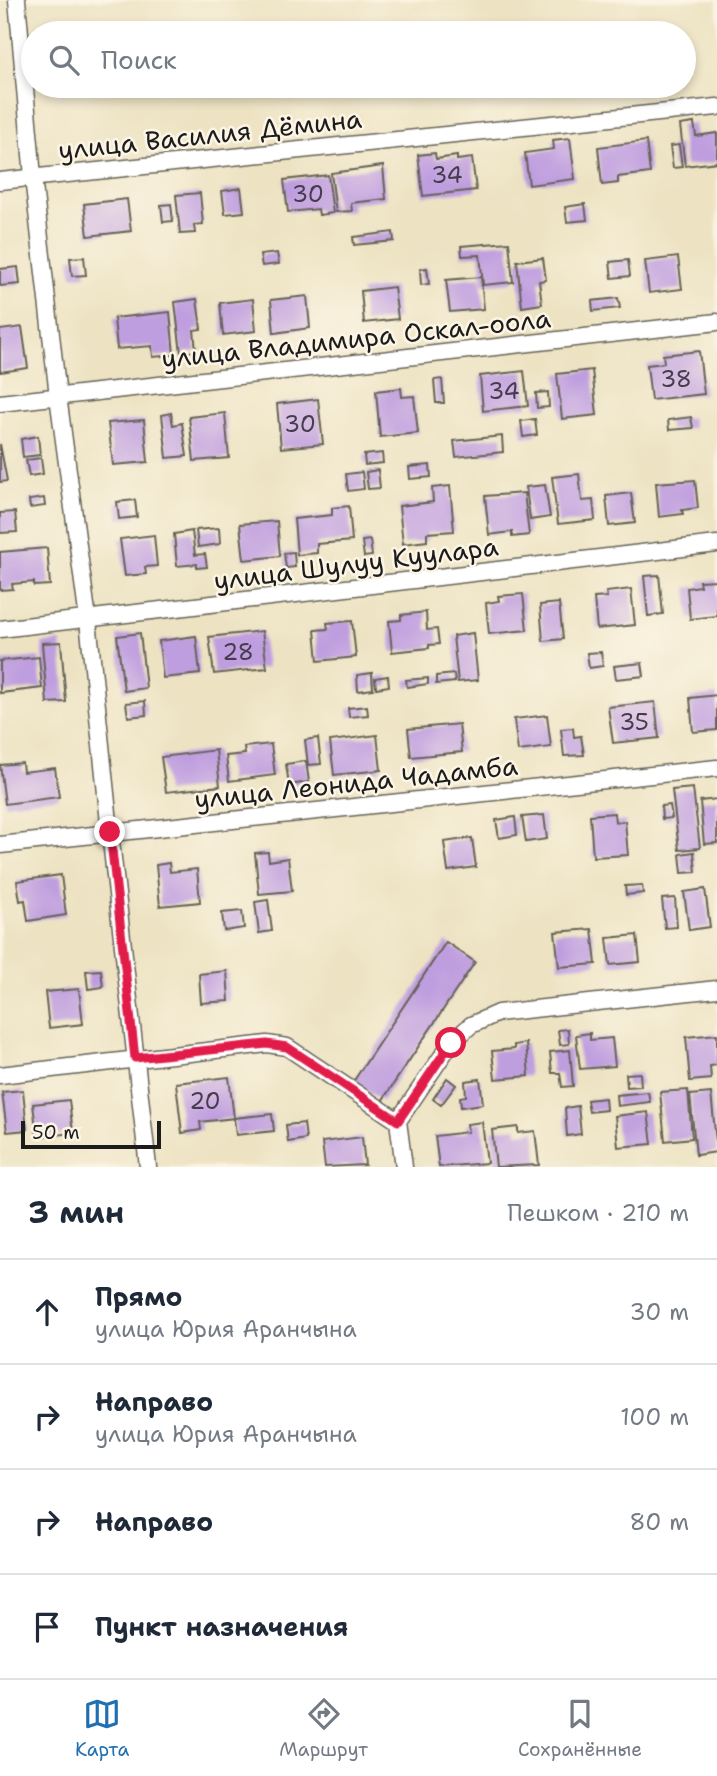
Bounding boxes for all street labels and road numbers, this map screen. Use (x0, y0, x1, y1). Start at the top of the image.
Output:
street label: улица Василия Дёмина (57, 101, 363, 167)
street label: улица Владимира Оскал-оола (160, 300, 552, 376)
street label: улица Шулуу Куулара (212, 528, 500, 598)
street label: улица Леонида Чадамба (193, 748, 519, 816)

